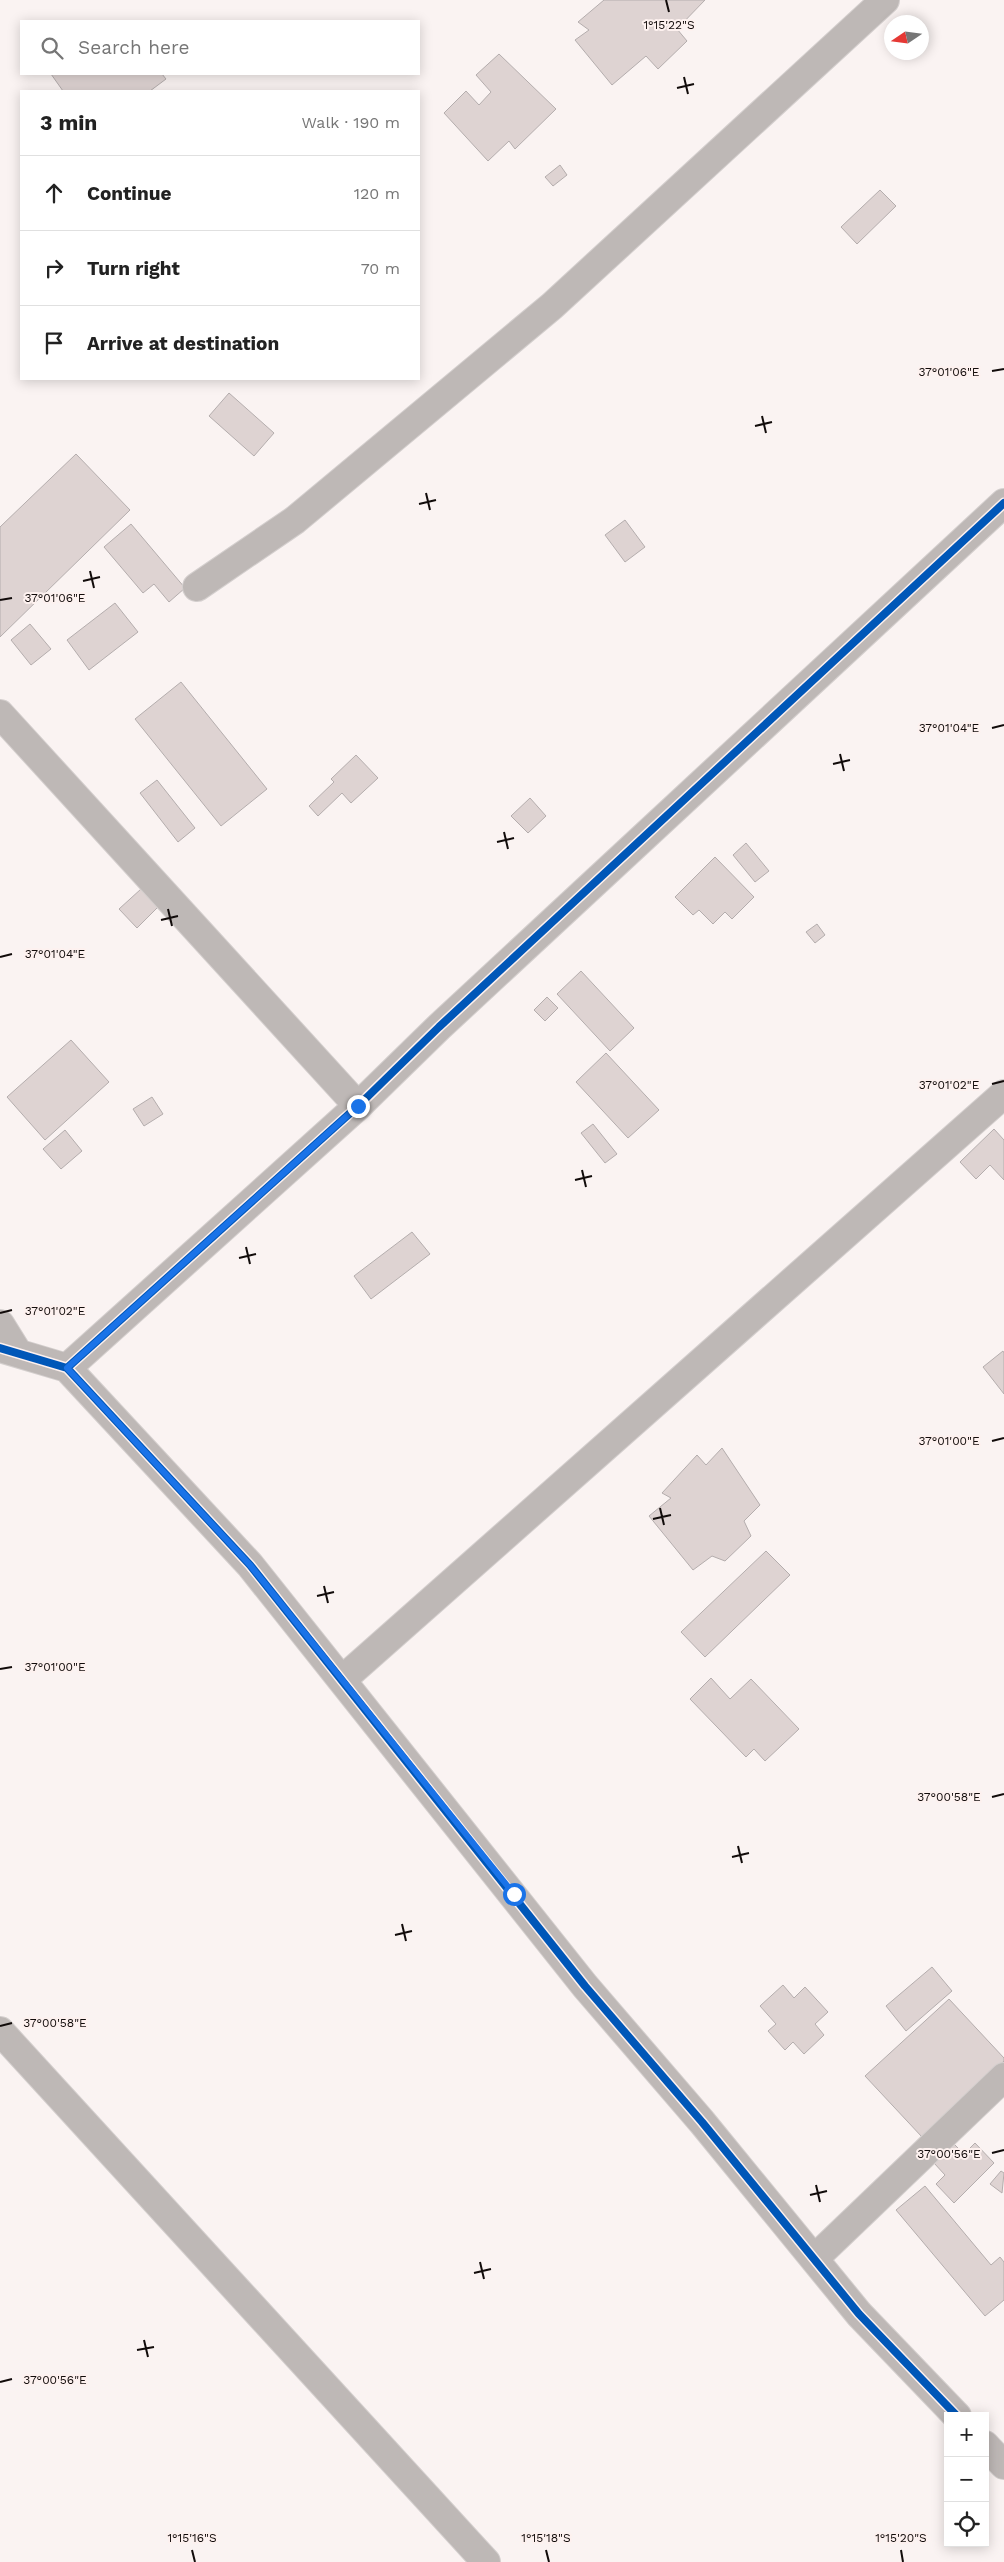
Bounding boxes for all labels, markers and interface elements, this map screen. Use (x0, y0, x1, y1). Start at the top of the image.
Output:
north arrow (884, 15, 929, 60)
text: 1°15'22"S (643, 18, 695, 32)
search box (20, 20, 420, 75)
icon: search (38, 34, 66, 62)
text: Search here (78, 36, 189, 59)
text: 3 min (40, 110, 97, 135)
text: Walk · 190 m (302, 113, 400, 132)
icon: ahead (40, 179, 68, 207)
text: Continue (87, 182, 171, 205)
text: 120 m (354, 184, 400, 203)
icon: right (40, 254, 68, 282)
text: Turn right (87, 257, 180, 280)
text: 70 m (361, 259, 400, 278)
icon: arrive (40, 329, 68, 357)
text: Arrive at destination (87, 332, 279, 355)
text: 37°01'06"E (919, 365, 980, 379)
text: 37°01'06"E (25, 591, 86, 605)
text: 37°01'04"E (919, 721, 980, 735)
text: 37°01'04"E (25, 947, 86, 961)
text: 37°01'02"E (919, 1078, 980, 1092)
route end (347, 1095, 370, 1118)
text: 37°01'02"E (25, 1304, 86, 1318)
text: 37°01'00"E (918, 1434, 980, 1448)
text: 37°01'00"E (24, 1660, 86, 1674)
text: 37°00'58"E (917, 1790, 981, 1804)
route start (503, 1883, 526, 1906)
text: 37°00'58"E (23, 2016, 87, 2030)
text: 37°00'56"E (917, 2147, 981, 2161)
text: 37°00'56"E (23, 2373, 87, 2387)
map controls (944, 2412, 989, 2547)
button: + (944, 2412, 989, 2457)
button: − (944, 2457, 989, 2502)
button: locate (944, 2502, 989, 2547)
text: 1°15'16"S (167, 2531, 217, 2545)
text: 1°15'18"S (521, 2531, 571, 2545)
text: 1°15'20"S (875, 2531, 927, 2545)

